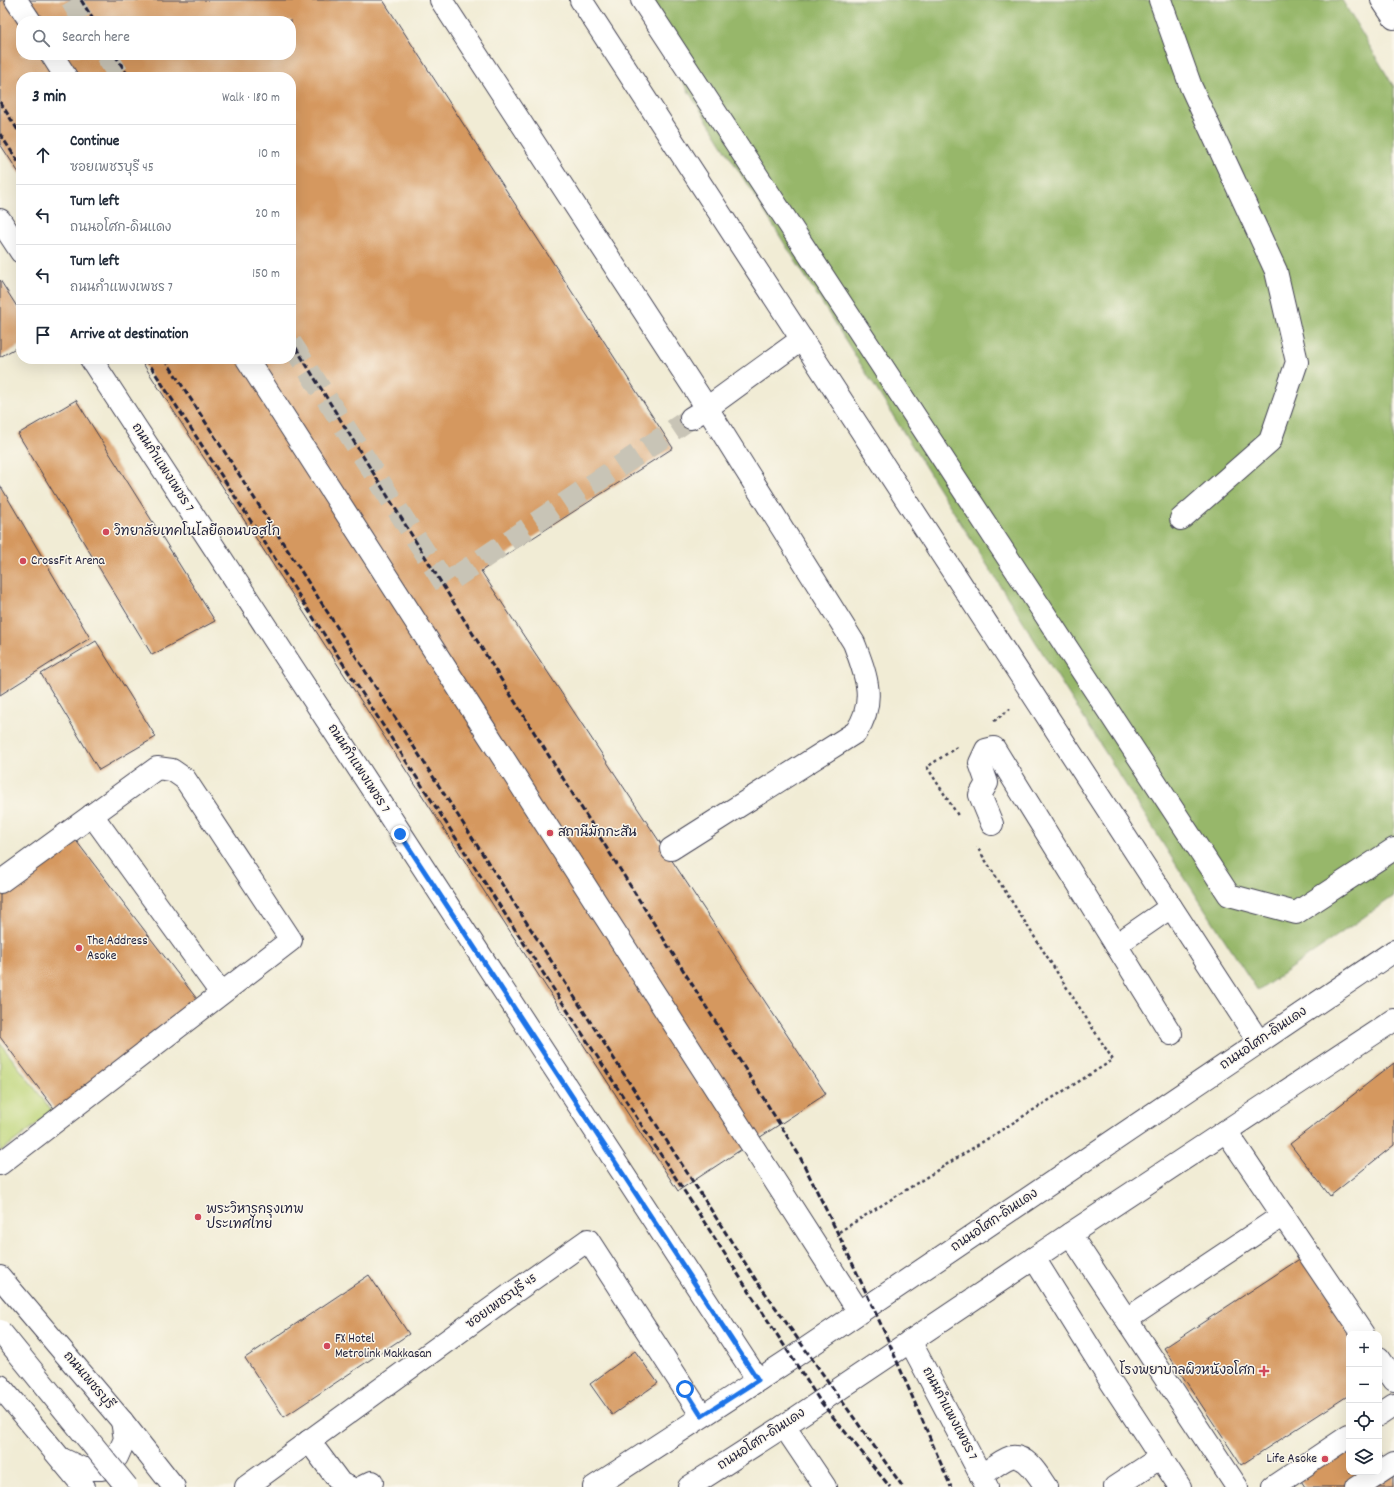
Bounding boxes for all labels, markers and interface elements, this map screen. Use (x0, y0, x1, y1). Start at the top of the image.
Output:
search box (16, 16, 296, 60)
icon: search (30, 27, 52, 49)
text: Search here (62, 27, 130, 49)
text: 3 min (32, 86, 66, 110)
text: Walk · 180 m (222, 89, 280, 108)
text: Continue (70, 131, 119, 153)
icon: ahead (32, 144, 54, 166)
text: 10 m (258, 145, 280, 164)
text: ซอยเพชรบุรี 45 (70, 159, 154, 178)
text: Turn left (70, 191, 119, 213)
icon: left (32, 204, 54, 226)
text: 20 m (255, 205, 280, 224)
text: ถนนอโศก-ดินแดง (70, 219, 172, 238)
text: Turn left (70, 251, 119, 273)
icon: left (32, 264, 54, 286)
text: 150 m (252, 265, 280, 284)
text: ถนนกำแพงเพชร 7 (70, 279, 173, 298)
icon: arrive (32, 324, 54, 346)
text: Arrive at destination (70, 324, 188, 346)
street label: ถนนกำแพงเพชร 7 (126, 419, 199, 516)
place label: วิทยาลัยเทคโนโลยีดอนบอสโก (114, 521, 280, 542)
marker: วิทยาลัยเทคโนโลยีดอนบอสโก (101, 527, 111, 537)
place label: CrossFit Arena (31, 552, 106, 571)
marker: CrossFit Arena (18, 556, 28, 566)
street label: ถนนกำแพงเพชร 7 (322, 720, 395, 817)
place label: สถานีมักกะสัน (558, 823, 637, 843)
route end (391, 825, 409, 843)
marker: สถานีมักกะสัน (545, 828, 555, 838)
place label: The Address Asoke (87, 932, 148, 966)
marker: The Address Asoke (74, 943, 84, 953)
street label: ถนนอโศก-ดินแดง (1215, 1001, 1312, 1075)
street label: ถนนอโศก-ดินแดง (946, 1183, 1043, 1257)
place label: พระวิหารกรุงเทพ ประเทศไทย (206, 1201, 304, 1235)
marker: พระวิหารกรุงเทพ ประเทศไทย (193, 1212, 203, 1222)
street label: ซอยเพชรบุรี 45 (462, 1269, 541, 1334)
place label: FX Hotel Metrolink Makkasan (335, 1330, 432, 1364)
map controls (1346, 1331, 1382, 1475)
button: + (1346, 1331, 1382, 1367)
marker: FX Hotel Metrolink Makkasan (322, 1341, 332, 1351)
street label: ถนนเพชรบุรี (58, 1347, 119, 1415)
place label: โรงพยาบาลผิวหนังอโศก (1120, 1360, 1255, 1381)
street label: ถนนกำแพงเพชร 7 (916, 1364, 982, 1464)
marker: โรงพยาบาลผิวหนังอโศก (1258, 1365, 1270, 1377)
button: − (1346, 1367, 1382, 1403)
route start (676, 1380, 694, 1398)
street label: ถนนอโศก-ดินแดง (713, 1403, 810, 1476)
button: locate (1346, 1403, 1382, 1439)
button: layers (1346, 1439, 1382, 1475)
place label: Life Asoke (1267, 1450, 1317, 1469)
marker: Life Asoke (1320, 1454, 1330, 1464)

